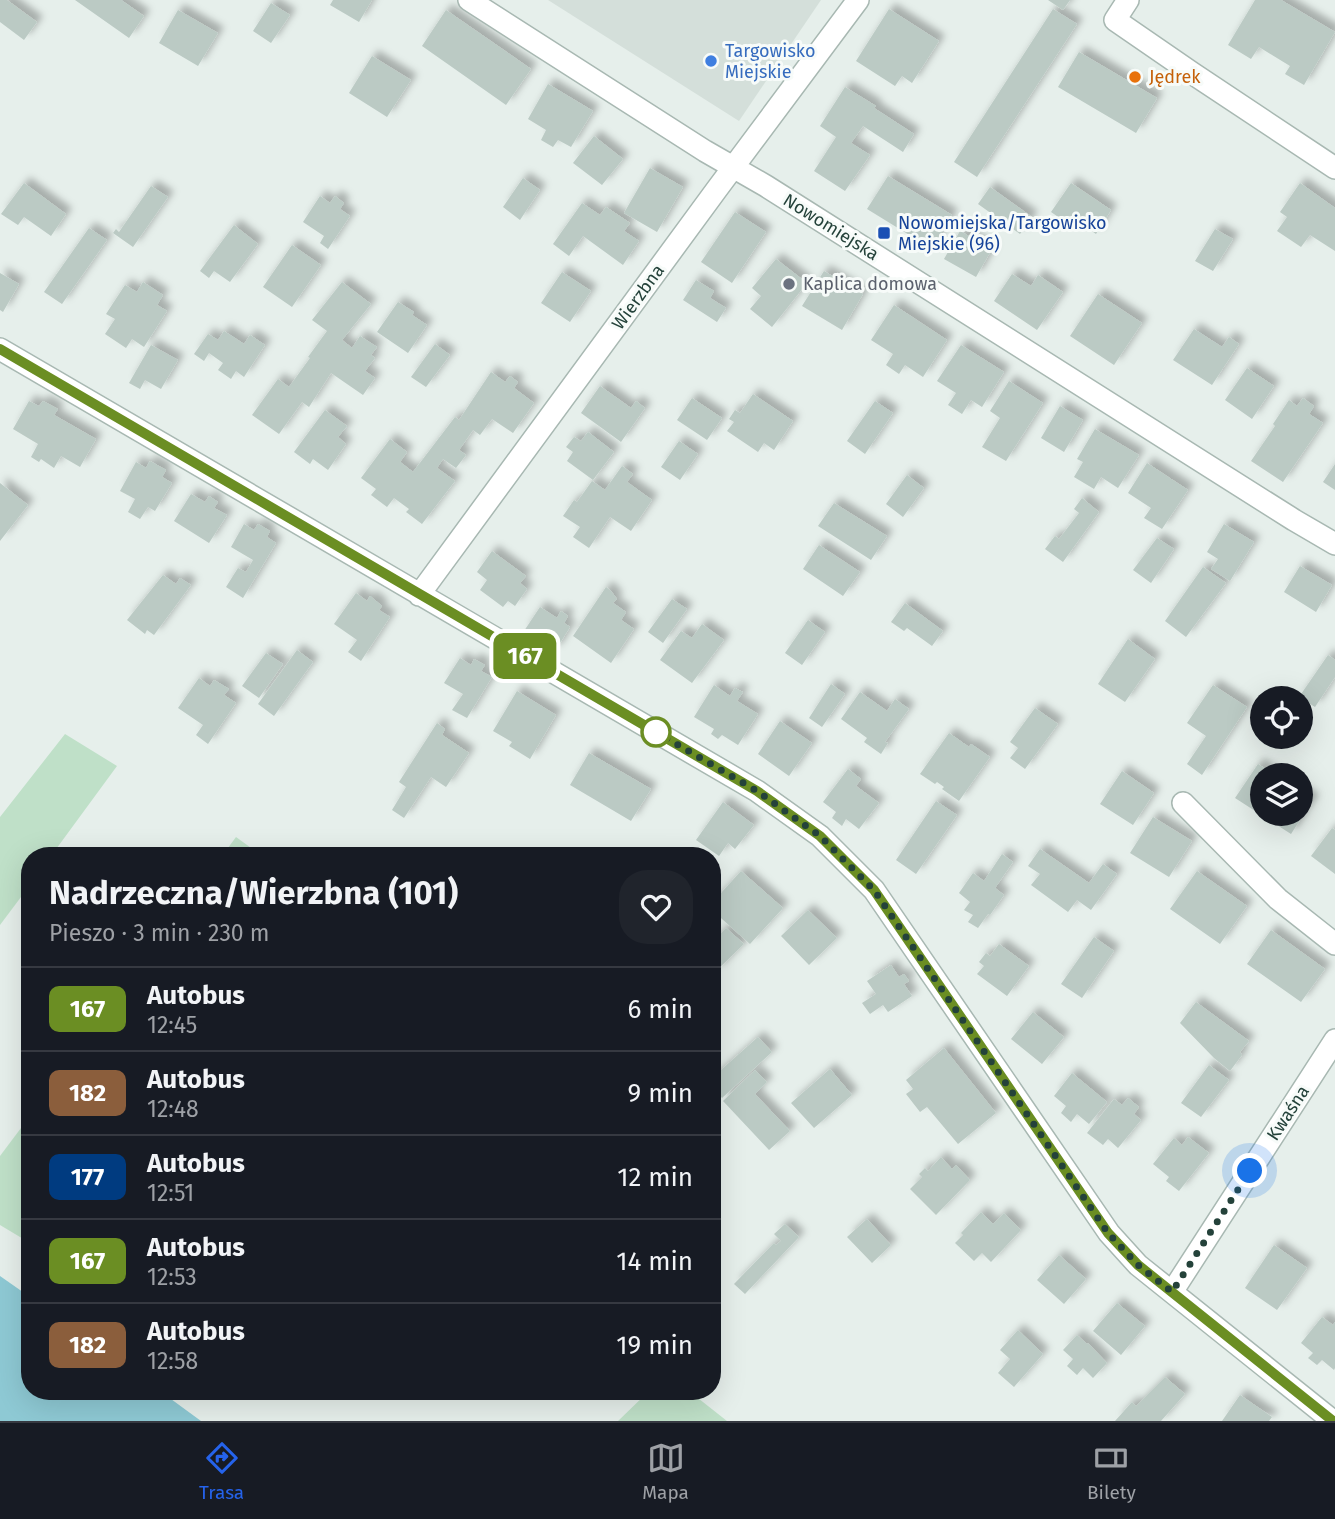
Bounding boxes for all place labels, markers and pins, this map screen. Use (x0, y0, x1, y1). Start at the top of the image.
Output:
place label: Targowisko Miejskie (725, 40, 815, 83)
marker: Targowisko Miejskie (703, 53, 719, 69)
place label: Jędrek (1149, 66, 1201, 88)
marker: Jędrek (1127, 69, 1143, 85)
place label: Nowomiejska/Targowisko Miejskie (96) (898, 212, 1107, 255)
marker: Nowomiejska/Targowisko Miejskie (96) (876, 225, 892, 241)
place label: Kaplica domowa (803, 273, 937, 295)
marker: Kaplica domowa (781, 276, 797, 292)
unlabelled marker (641, 717, 671, 747)

